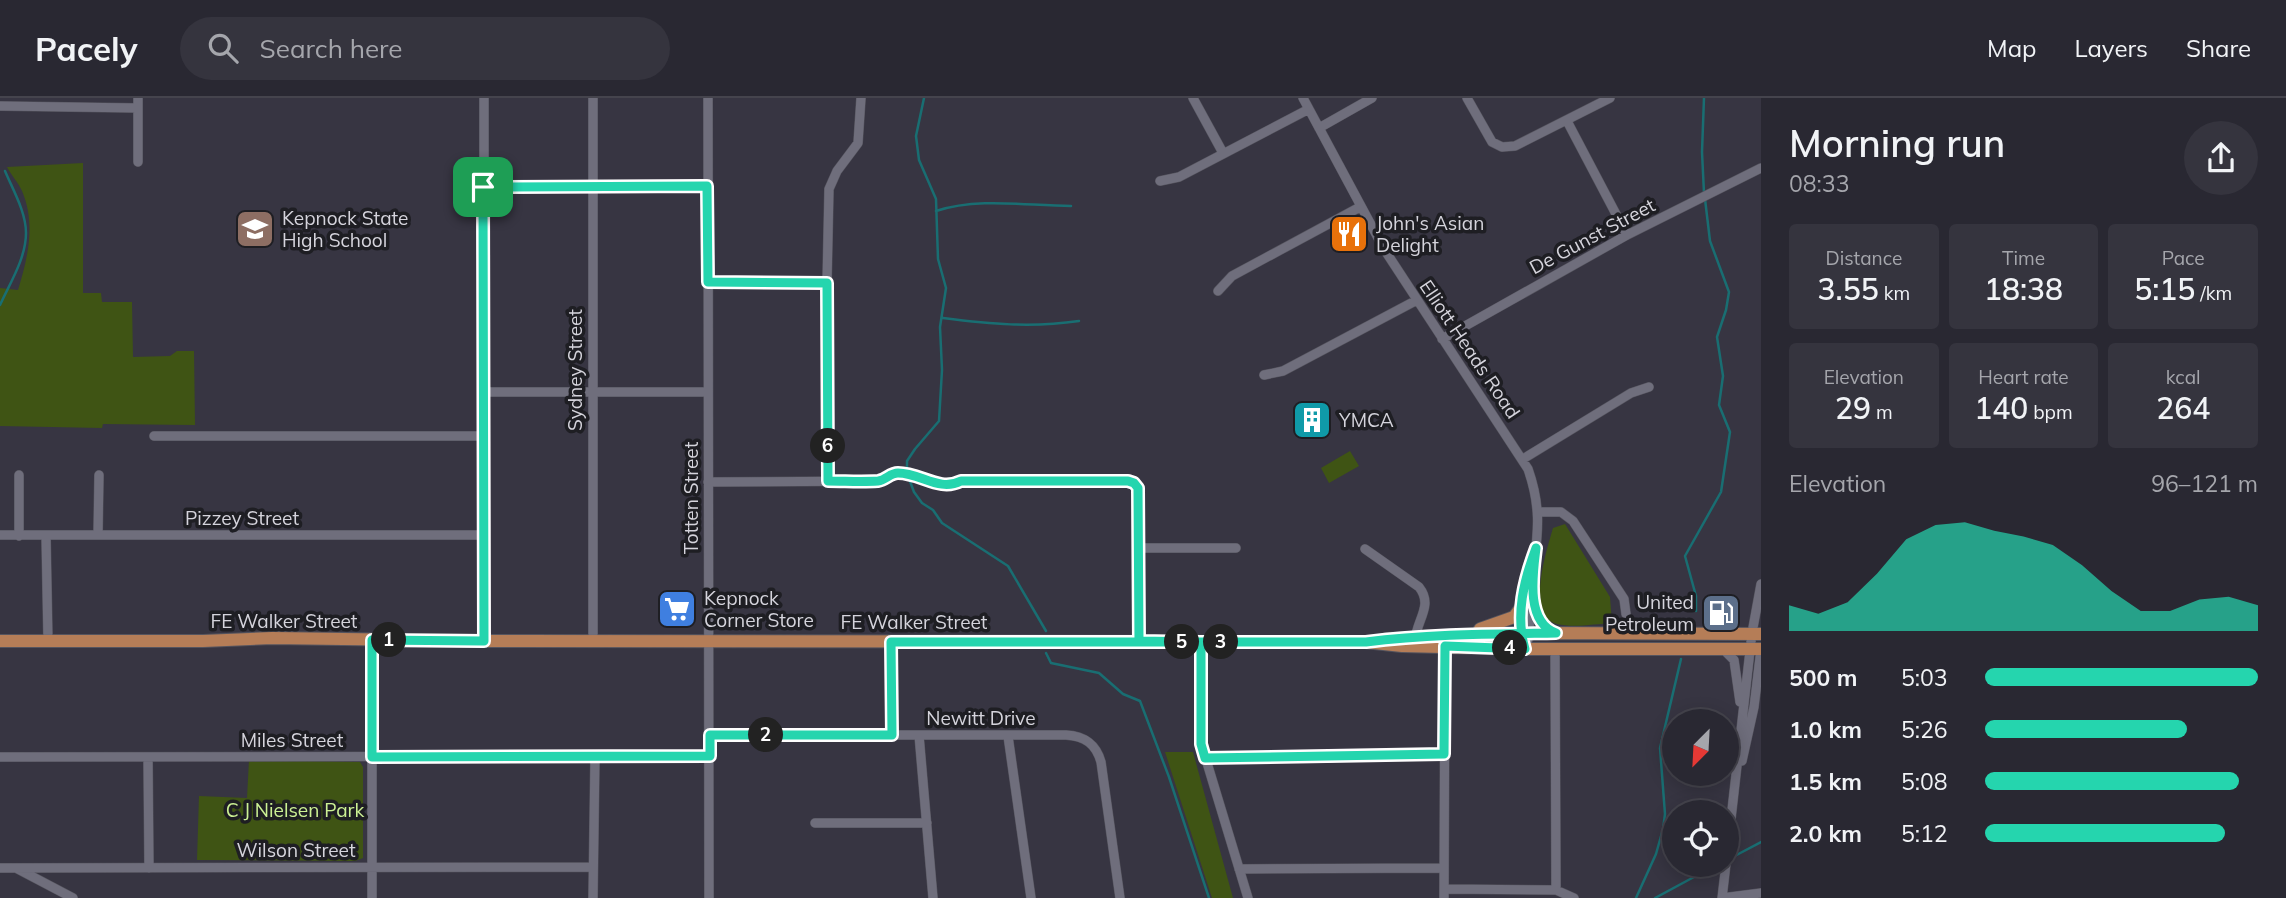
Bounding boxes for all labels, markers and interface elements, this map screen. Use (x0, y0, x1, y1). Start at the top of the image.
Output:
search box (180, 17, 670, 80)
text: Pacely (35, 28, 138, 69)
icon: search (204, 29, 242, 67)
text: Search here (260, 32, 403, 65)
text: Map (1987, 33, 2036, 63)
text: Layers (2074, 33, 2148, 63)
text: Share (2186, 33, 2251, 63)
text: Morning run (1789, 119, 2005, 167)
button: share (2184, 121, 2258, 195)
pin (453, 157, 513, 217)
icon: arrive (464, 168, 502, 206)
text: 08:33 (1789, 169, 1849, 198)
street label: De Gunst Street (1525, 193, 1659, 279)
place label: Kepnock State High School (282, 206, 408, 252)
school or university icon: Kepnock State High School (234, 208, 276, 250)
place label: John's Asian Delight (1376, 211, 1484, 257)
restaurant icon: John's Asian Delight (1328, 213, 1370, 255)
text: Distance (1825, 246, 1902, 270)
text: Time (2002, 246, 2045, 270)
text: Pace (2162, 246, 2205, 270)
text: 3.55 (1818, 270, 1879, 308)
text: 18:38 (1984, 270, 2063, 308)
text: 5:15 (2134, 270, 2195, 308)
street label: Elliott Heads Road (1415, 275, 1525, 423)
text: km (1879, 281, 1910, 305)
text: /km (2195, 281, 2232, 305)
street label: Sydney Street (563, 309, 587, 431)
text: Elevation (1824, 365, 1904, 389)
text: Heart rate (1978, 365, 2069, 389)
text: kcal (2166, 365, 2201, 389)
text: 29 (1835, 389, 1871, 427)
text: 140 (1974, 389, 2028, 427)
text: 264 (2156, 389, 2210, 427)
building icon: YMCA (1291, 399, 1333, 441)
text: m (1871, 400, 1893, 424)
text: bpm (2028, 400, 2073, 424)
place label: YMCA (1338, 408, 1394, 432)
pin: 6 (810, 428, 846, 464)
text: 6 (822, 433, 833, 457)
street label: Totten Street (679, 441, 703, 554)
text: Elevation (1789, 469, 1886, 498)
text: 96–121 m (2151, 469, 2258, 498)
street label: Pizzey Street (185, 506, 299, 530)
place label: Kepnock Corner Store (704, 586, 814, 632)
supermarket icon: Kepnock Corner Store (656, 588, 698, 630)
place label: United Petroleum (1605, 590, 1694, 636)
fuel station icon: United Petroleum (1700, 592, 1742, 634)
street label: FE Walker Street (210, 609, 358, 633)
street label: FE Walker Street (840, 610, 988, 634)
pin: 1 (372, 622, 406, 658)
pin: 5 (1164, 624, 1200, 660)
pin: 3 (1204, 624, 1238, 660)
text: 1 (383, 627, 394, 651)
text: 5 (1176, 629, 1187, 653)
text: 3 (1215, 629, 1226, 653)
pin: 4 (1492, 630, 1528, 666)
text: 4 (1504, 635, 1515, 659)
text: 500 m (1789, 663, 1857, 692)
text: 5:03 (1901, 663, 1948, 692)
street label: Newitt Drive (926, 706, 1036, 730)
north arrow (1662, 709, 1740, 786)
map controls (1662, 709, 1739, 877)
text: 1.0 km (1789, 715, 1862, 744)
text: 5:26 (1901, 715, 1948, 744)
pin: 2 (748, 718, 784, 752)
text: 2 (760, 722, 771, 746)
street label: Miles Street (241, 728, 344, 752)
text: 1.5 km (1789, 767, 1862, 796)
text: 5:08 (1901, 767, 1948, 796)
park label: C J Nielsen Park (226, 798, 365, 822)
button: locate (1662, 800, 1739, 877)
text: 2.0 km (1789, 819, 1862, 848)
text: 5:12 (1901, 819, 1948, 848)
street label: Wilson Street (236, 838, 356, 862)

